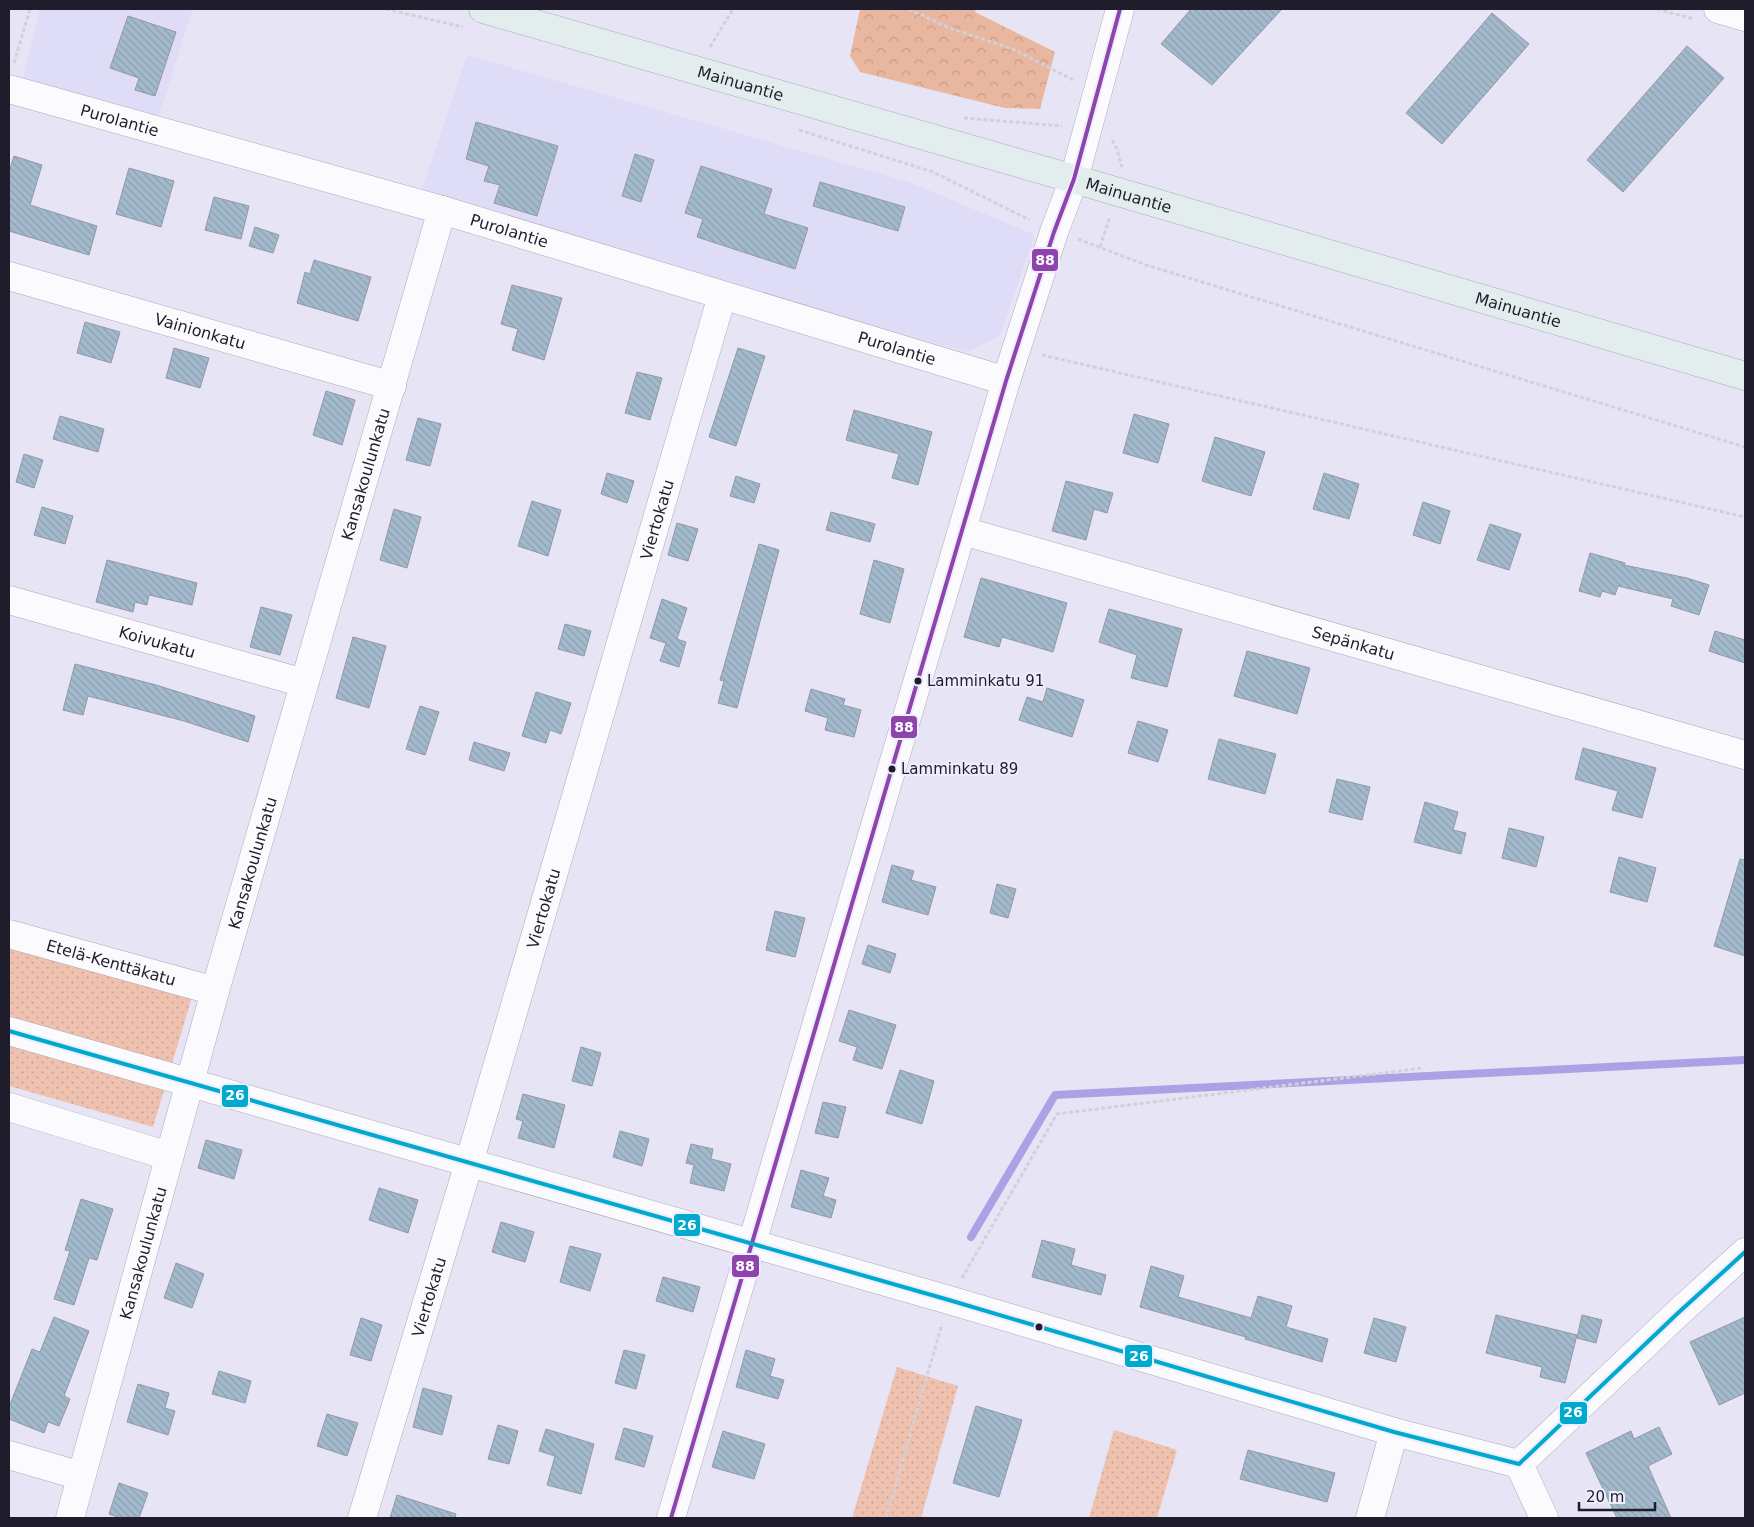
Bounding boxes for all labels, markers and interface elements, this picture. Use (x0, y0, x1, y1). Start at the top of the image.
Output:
street label: Mainuantie (695, 62, 786, 105)
street label: Purolantie (78, 100, 161, 140)
street label: Mainuantie (1083, 173, 1174, 217)
street label: Purolantie (468, 210, 551, 251)
line badge: 88 (1031, 248, 1059, 272)
text: 88 (1035, 252, 1055, 268)
street label: Mainuantie (1473, 288, 1564, 331)
street label: Vainionkatu (153, 309, 248, 353)
street label: Purolantie (856, 327, 938, 369)
street label: Kansakoulunkatu (337, 406, 394, 542)
street label: Viertokatu (636, 477, 677, 562)
street label: Koivukatu (117, 622, 198, 662)
street label: Sepänkatu (1310, 622, 1397, 664)
place label: Lamminkatu 91 (927, 672, 1044, 690)
marker: Lamminkatu 91 (913, 676, 923, 686)
line badge: 88 (890, 715, 918, 739)
text: 88 (894, 719, 914, 735)
place label: Lamminkatu 89 (901, 760, 1018, 778)
marker: Lamminkatu 89 (887, 764, 897, 774)
street label: Kansakoulunkatu (224, 794, 280, 931)
street label: Viertokatu (523, 866, 564, 951)
street label: Etelä-Kenttäkatu (44, 935, 178, 989)
line badge: 26 (221, 1084, 249, 1108)
text: 26 (225, 1087, 245, 1103)
street label: Kansakoulunkatu (116, 1184, 170, 1321)
line badge: 26 (673, 1213, 701, 1237)
text: 26 (677, 1217, 697, 1233)
street label: Viertokatu (408, 1254, 450, 1339)
line badge: 88 (731, 1254, 760, 1278)
text: 88 (735, 1258, 755, 1274)
unlabelled marker (1034, 1322, 1044, 1332)
line badge: 26 (1124, 1344, 1153, 1368)
text: 26 (1129, 1348, 1149, 1364)
line badge: 26 (1559, 1401, 1588, 1425)
text: 26 (1563, 1404, 1583, 1420)
scale bar (1579, 1480, 1655, 1512)
text: 20 m (1586, 1488, 1624, 1506)

